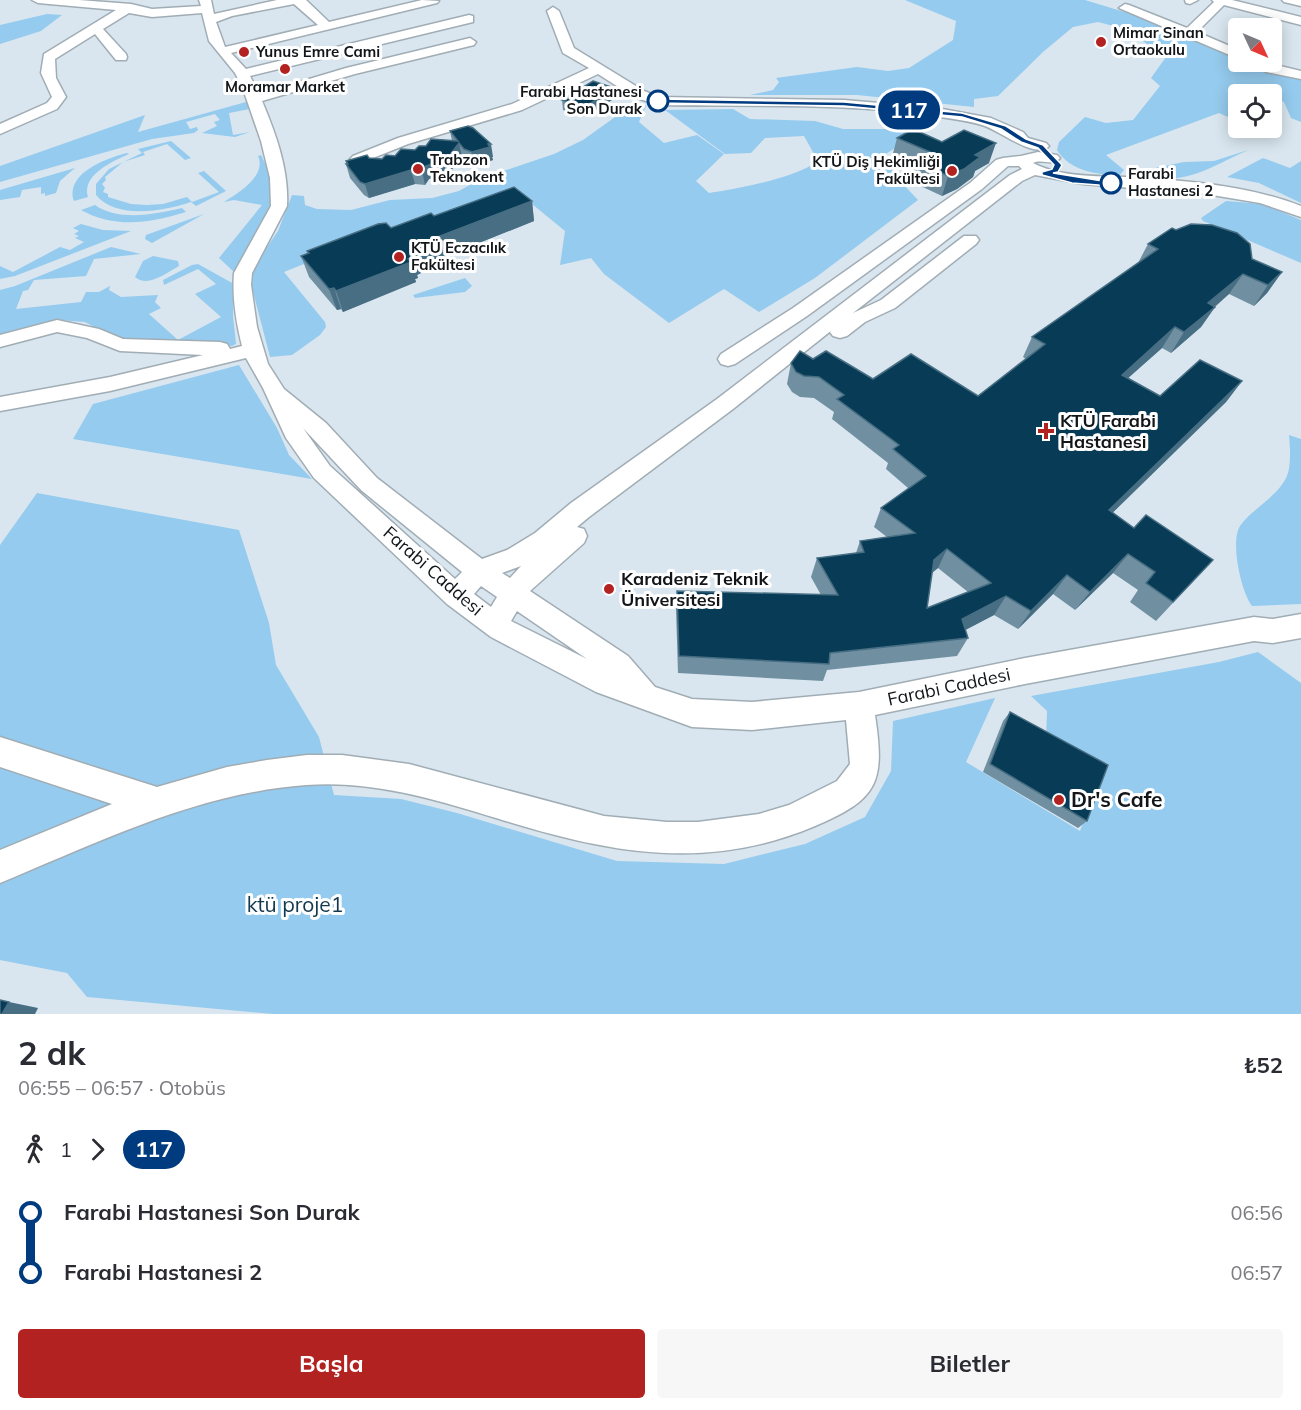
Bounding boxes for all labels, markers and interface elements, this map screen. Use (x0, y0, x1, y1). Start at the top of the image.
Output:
north arrow (1228, 18, 1282, 72)
map controls (1228, 18, 1282, 138)
place label: Mimar Sinan Ortaokulu (1113, 23, 1204, 59)
marker: Mimar Sinan Ortaokulu (1094, 35, 1108, 49)
place label: Yunus Emre Cami (255, 42, 380, 61)
marker: Yunus Emre Cami (237, 45, 251, 59)
marker: Moramar Market (278, 62, 292, 76)
place label: Moramar Market (225, 77, 345, 96)
place label: Farabi Hastanesi Son Durak (520, 82, 643, 118)
button: locate (1228, 84, 1282, 138)
marker: Farabi Hastanesi Son Durak (647, 90, 669, 112)
line badge: 117 (874, 90, 944, 130)
text: 117 (890, 97, 928, 123)
place label: Trabzon Teknokent (430, 150, 504, 186)
place label: KTÜ Diş Hekimliği Fakültesi (812, 152, 940, 188)
marker: Trabzon Teknokent (411, 162, 425, 176)
marker: KTÜ Diş Hekimliği Fakültesi (945, 164, 959, 178)
place label: Farabi Hastanesi 2 (1128, 164, 1213, 200)
marker: Farabi Hastanesi 2 (1100, 172, 1122, 194)
place label: KTÜ Eczacılık Fakültesi (411, 238, 507, 274)
marker: KTÜ Eczacılık Fakültesi (392, 250, 406, 264)
place label: KTÜ Farabi Hastanesi (1060, 409, 1156, 453)
marker: KTÜ Farabi Hastanesi (1037, 422, 1055, 440)
street label: Farabi Caddesi (379, 521, 488, 620)
place label: Karadeniz Teknik Üniversitesi (621, 567, 770, 611)
marker: Karadeniz Teknik Üniversitesi (602, 582, 616, 596)
street label: Farabi Caddesi (885, 662, 1012, 711)
place label: Dr's Cafe (1071, 786, 1163, 812)
marker: Dr's Cafe (1052, 793, 1066, 807)
park label: ktü proje1 (247, 891, 343, 917)
text: 2 dk (18, 1032, 86, 1073)
text: ₺52 (1243, 1051, 1283, 1079)
text: 06:55 – 06:57 · Otobüs (18, 1075, 226, 1100)
icon: walk (18, 1133, 51, 1166)
icon: forward (81, 1133, 114, 1166)
text: 117 (135, 1136, 173, 1162)
text: 1 (60, 1137, 72, 1162)
text: Farabi Hastanesi Son Durak (64, 1198, 360, 1226)
text: 06:56 (1230, 1200, 1283, 1225)
text: Farabi Hastanesi 2 (64, 1258, 262, 1286)
text: 06:57 (1230, 1260, 1283, 1285)
button: Başla (18, 1329, 645, 1398)
button: Biletler (657, 1329, 1283, 1398)

